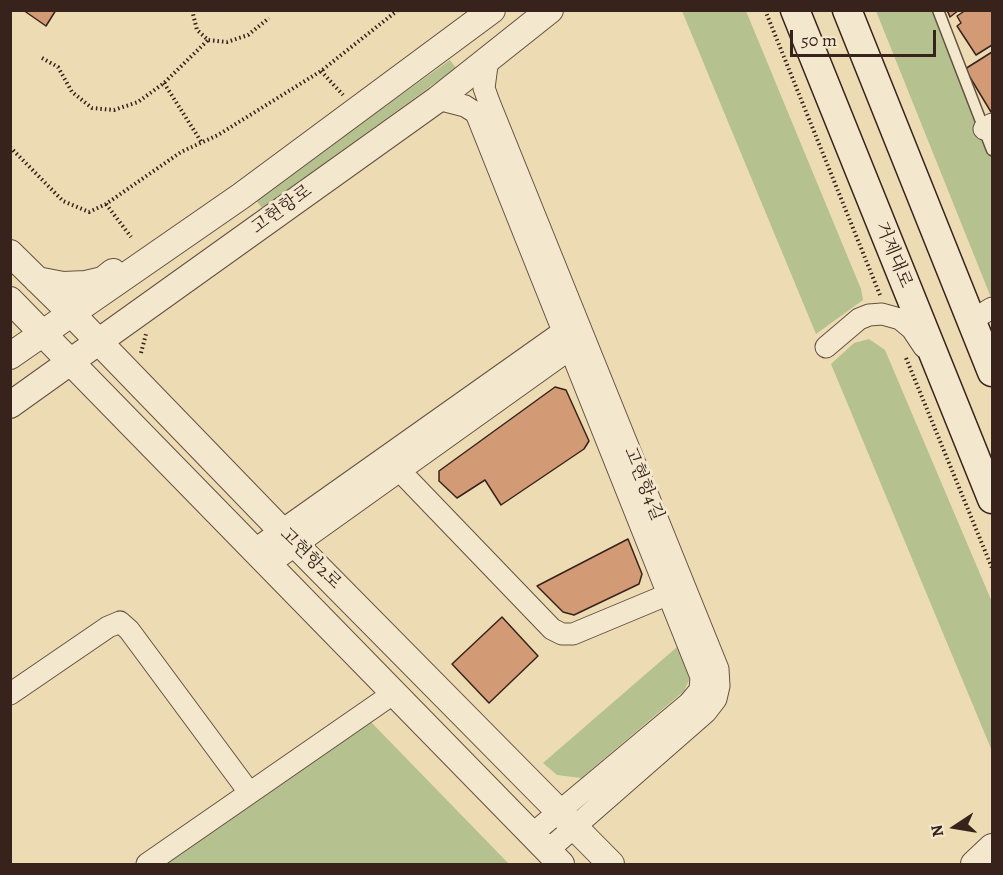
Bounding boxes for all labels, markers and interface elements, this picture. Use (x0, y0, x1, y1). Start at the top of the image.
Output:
scale bar (793, 18, 938, 56)
text: 50 m (801, 28, 837, 52)
street label: 고현항로 (248, 181, 316, 239)
street label: 거제대로 (870, 219, 916, 291)
street label: 고현항4길 (618, 444, 668, 524)
street label: 고현항2로 (275, 524, 345, 594)
north arrow (925, 797, 985, 857)
text: N (925, 823, 949, 839)

